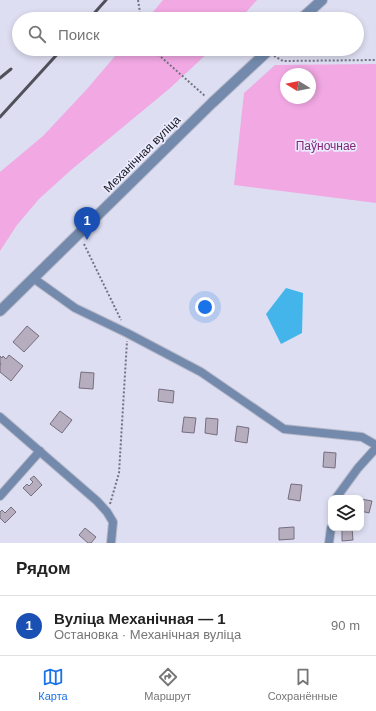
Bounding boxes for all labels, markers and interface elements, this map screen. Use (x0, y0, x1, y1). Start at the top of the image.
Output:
search box (12, 12, 364, 56)
icon: search (26, 23, 48, 45)
text: Поиск (58, 26, 100, 43)
north arrow (280, 68, 316, 104)
street label: Механічная вуліца (101, 112, 184, 195)
park label: Паўночнае (296, 139, 357, 153)
pin: 1 (74, 207, 100, 240)
your location (195, 297, 215, 317)
map controls (328, 495, 364, 531)
button: layers (328, 495, 364, 531)
text: Рядом (16, 559, 71, 578)
text: Вуліца Механічная — 1 (54, 610, 226, 627)
text: 1 (25, 618, 33, 633)
text: 90 m (331, 618, 360, 633)
text: Остановка · Механічная вуліца (54, 627, 241, 642)
tab: Карта (38, 666, 68, 702)
tab: Маршрут (144, 666, 191, 702)
tab: Сохранённые (268, 666, 338, 702)

